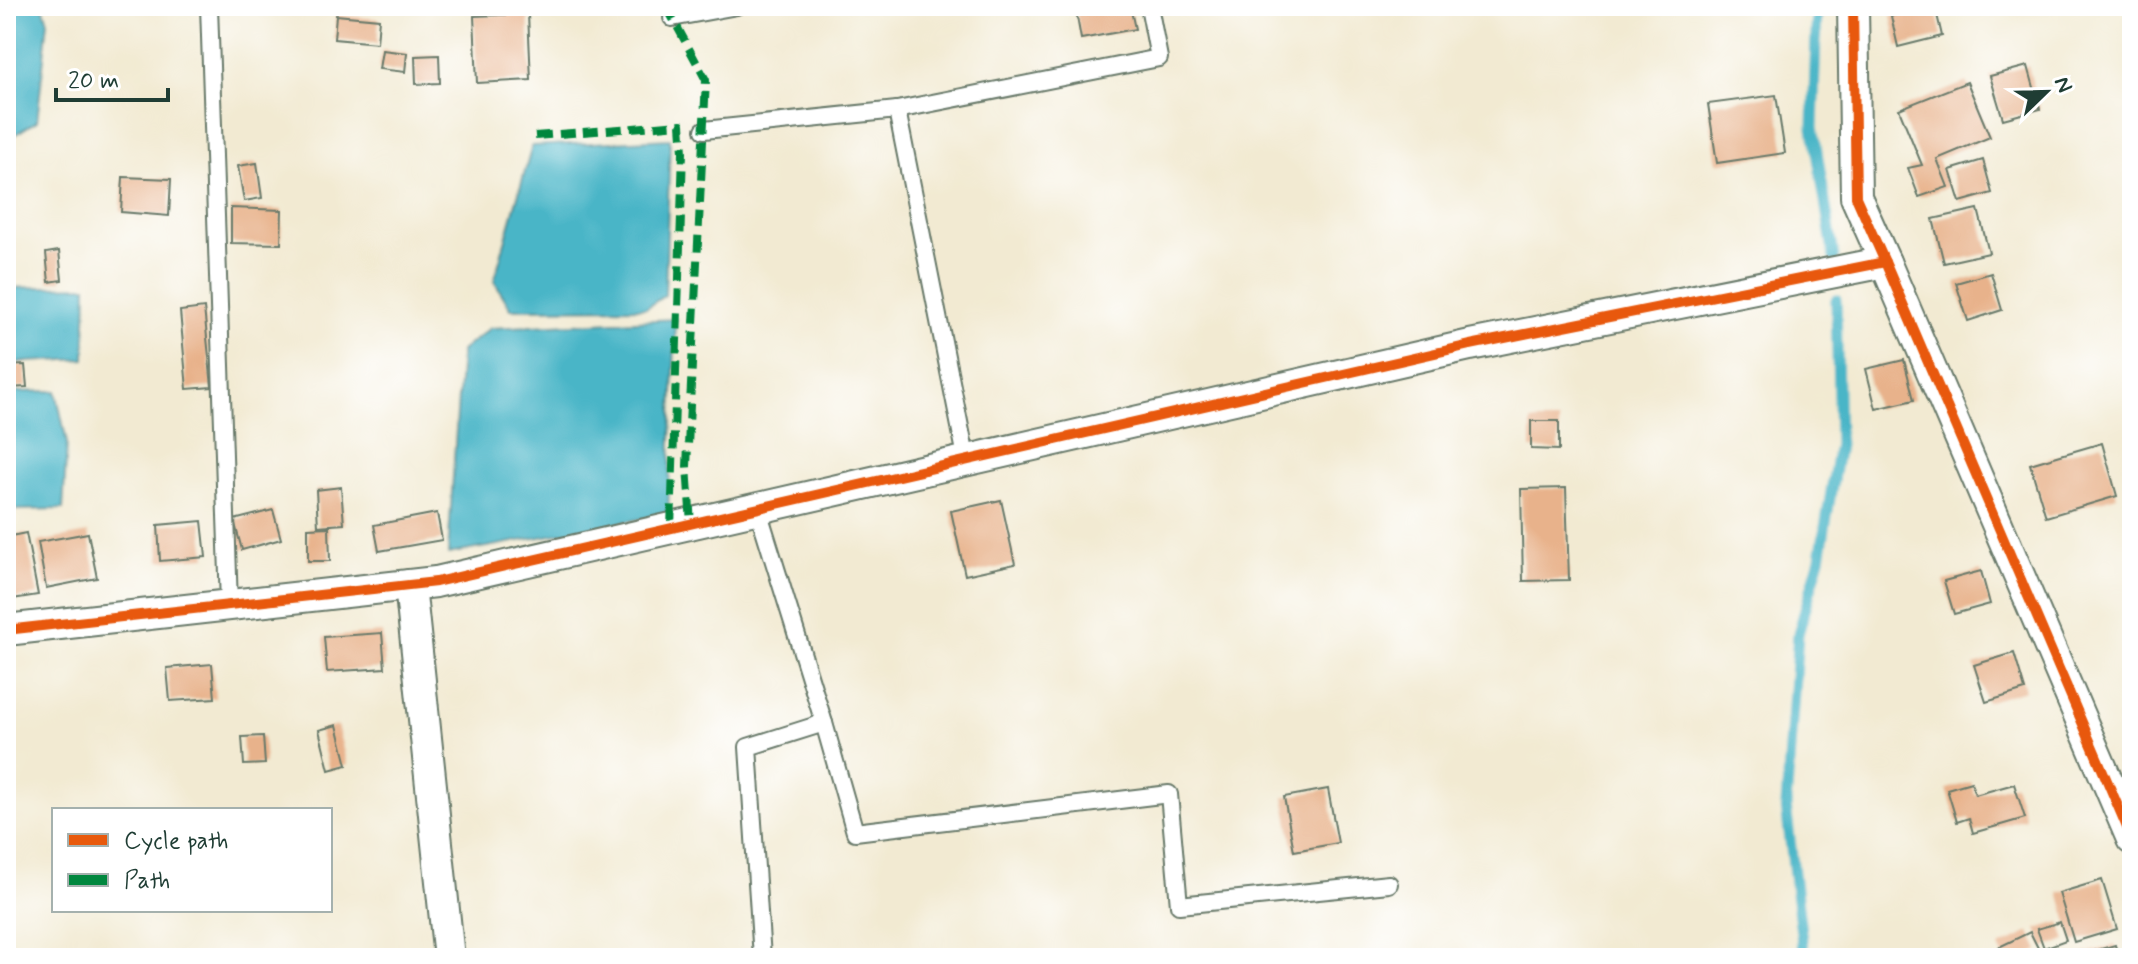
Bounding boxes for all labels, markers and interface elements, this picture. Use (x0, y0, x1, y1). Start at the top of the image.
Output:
scale bar (56, 52, 168, 102)
north arrow (2006, 52, 2086, 132)
text: 20 m (68, 66, 119, 97)
text: N (2047, 73, 2078, 97)
legend (52, 808, 332, 912)
text: Cycle path (124, 826, 229, 857)
text: Path (124, 866, 170, 897)

